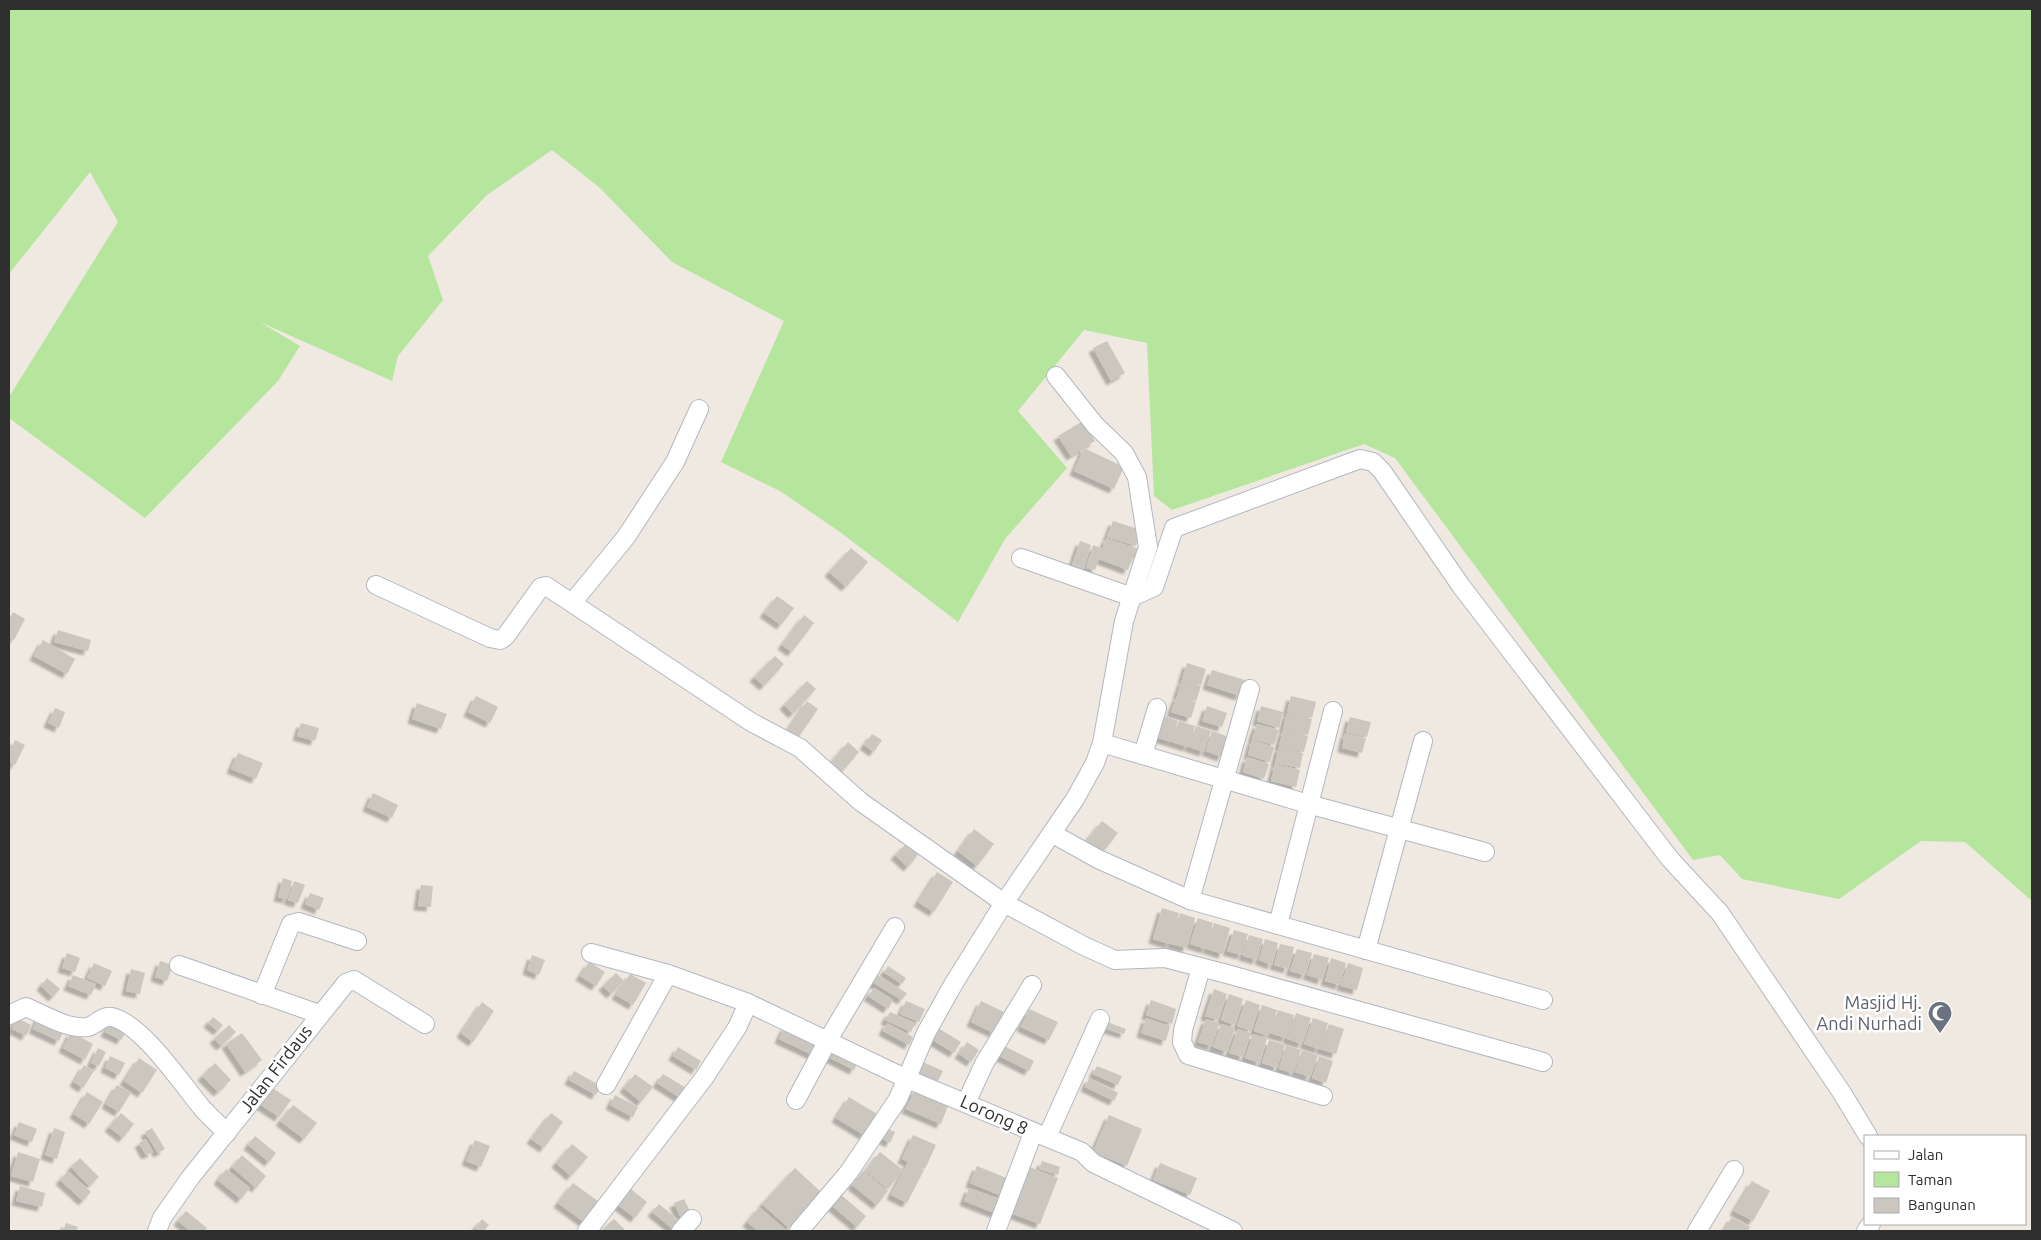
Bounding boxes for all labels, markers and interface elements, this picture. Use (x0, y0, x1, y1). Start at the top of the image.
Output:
place label: Masjid Hj. Andi Nurhadi (1817, 992, 1922, 1033)
mosque icon: Masjid Hj. Andi Nurhadi (1927, 1000, 1953, 1034)
street label: Jalan Firdaus (235, 1021, 316, 1116)
street label: Lorong 8 (957, 1090, 1031, 1138)
legend (1864, 1135, 2026, 1225)
text: Jalan (1908, 1146, 1943, 1163)
text: Taman (1908, 1171, 1953, 1188)
text: Bangunan (1908, 1196, 1976, 1213)

